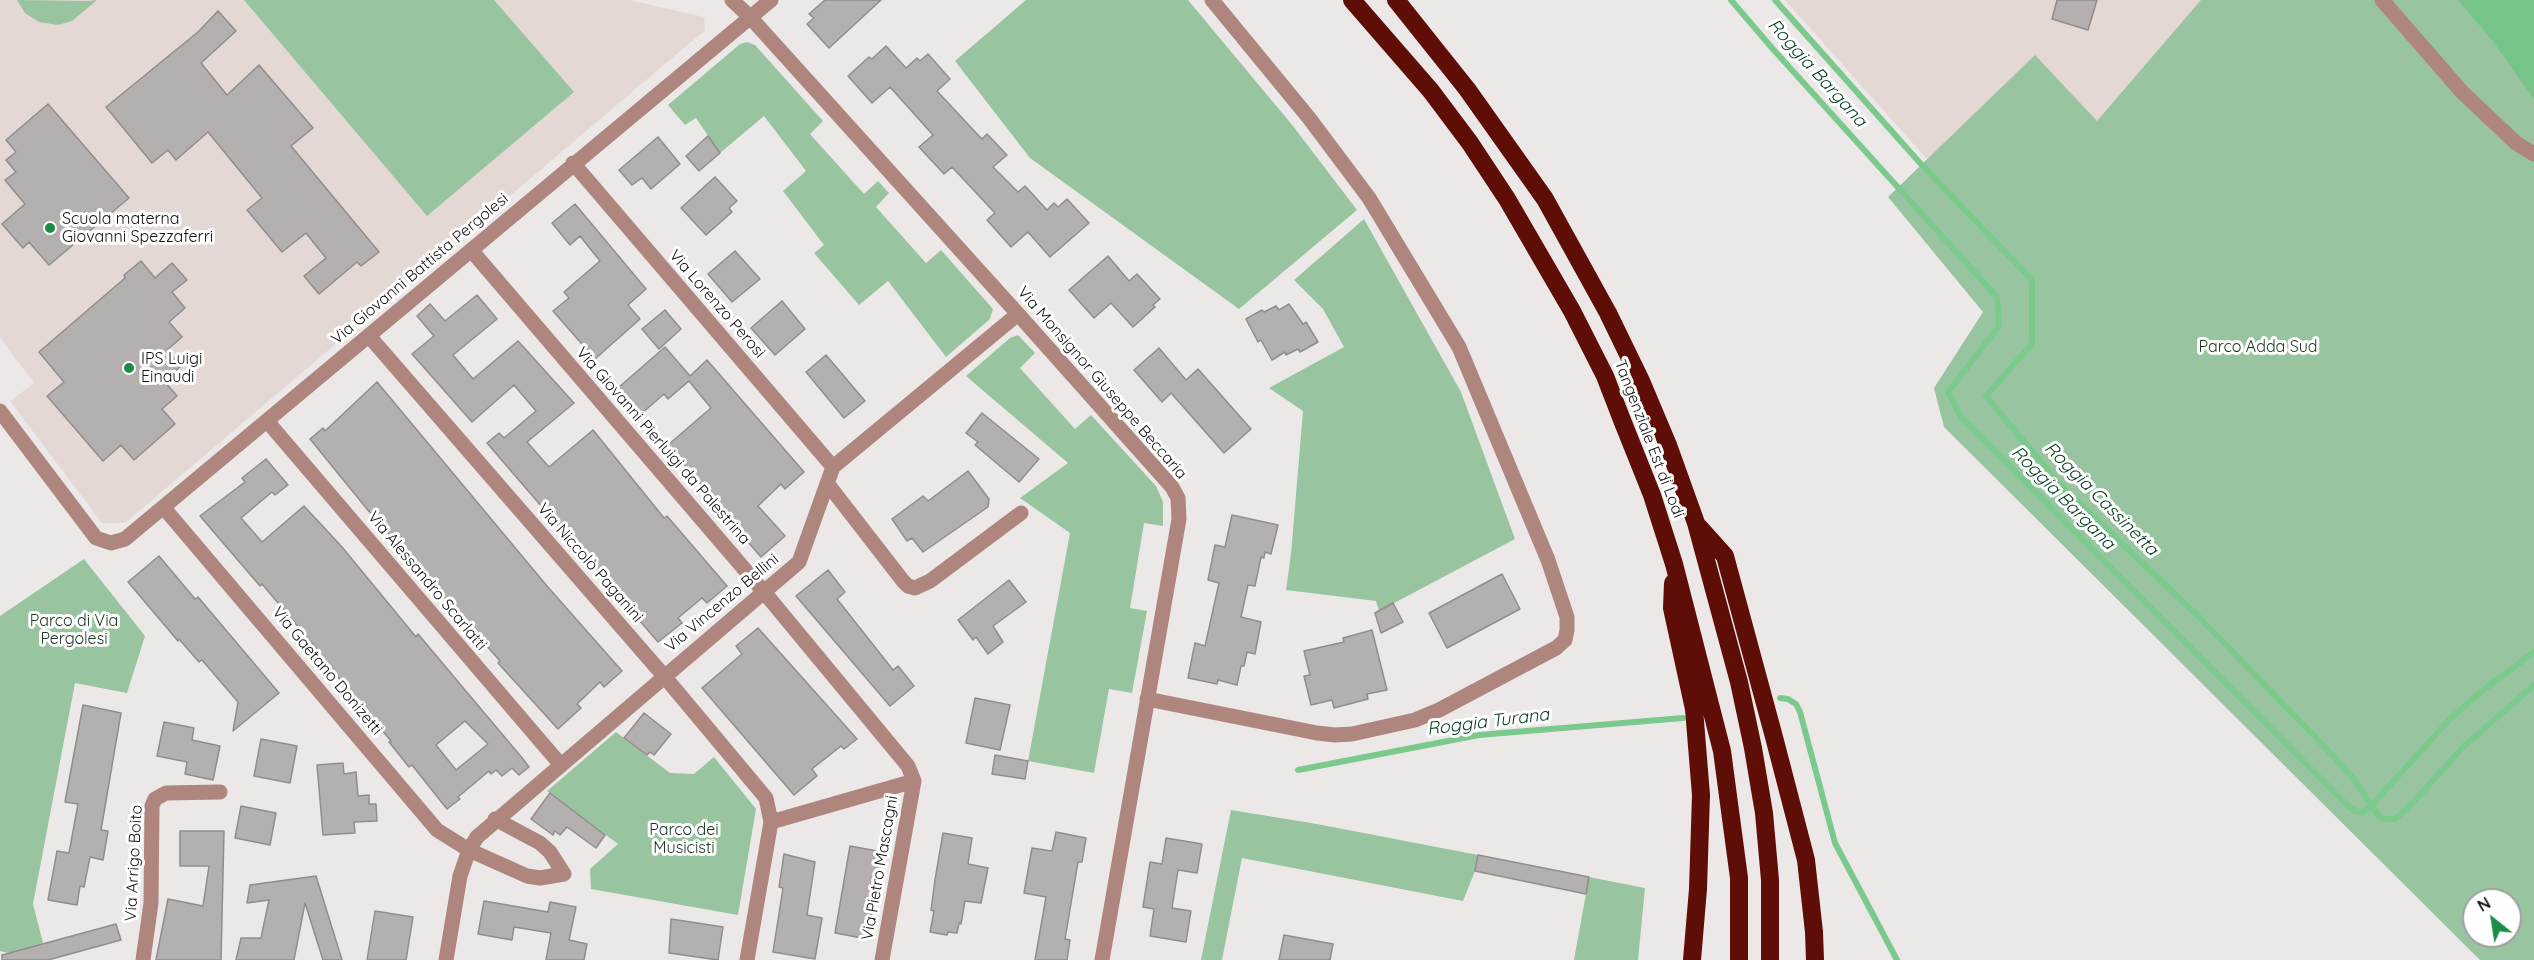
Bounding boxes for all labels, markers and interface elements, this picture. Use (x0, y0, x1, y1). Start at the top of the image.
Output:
water label: Roggia Bargana (1763, 15, 1871, 131)
street label: Via Giovanni Battista Pergolesi (328, 189, 512, 349)
place label: Scuola materna Giovanni Spezzaferri (62, 209, 213, 247)
marker: Scuola materna Giovanni Spezzaferri (43, 221, 57, 235)
street label: Via Lorenzo Perosi (665, 246, 769, 362)
street label: Via Monsignor Giuseppe Beccaria (1013, 283, 1191, 483)
park label: Parco Adda Sud (2199, 337, 2317, 357)
street label: Via Giovanni Pierluigi da Palestrina (572, 343, 754, 549)
place label: IPS Luigi Einaudi (141, 349, 202, 387)
street label: Tangenziale Est di Lodi (1610, 357, 1688, 521)
marker: IPS Luigi Einaudi (122, 361, 136, 375)
water label: Roggia Cassinetta (2040, 438, 2162, 560)
water label: Roggia Bargana (2007, 442, 2119, 554)
street label: Via Niccolò Paganini (533, 500, 647, 626)
street label: Via Alessandro Scarlatti (363, 508, 491, 654)
street label: Via Vincenzo Bellini (661, 550, 783, 656)
street label: Via Gaetano Donizetti (268, 603, 386, 739)
park label: Parco di Via Pergolesi (30, 611, 118, 649)
water label: Roggia Turana (1426, 704, 1550, 740)
street label: Via Pietro Mascagni (858, 794, 902, 942)
street label: Via Arrigo Boito (121, 804, 147, 922)
park label: Parco dei Musicisti (649, 820, 719, 858)
north arrow (2462, 888, 2522, 948)
text: N (2474, 893, 2494, 916)

